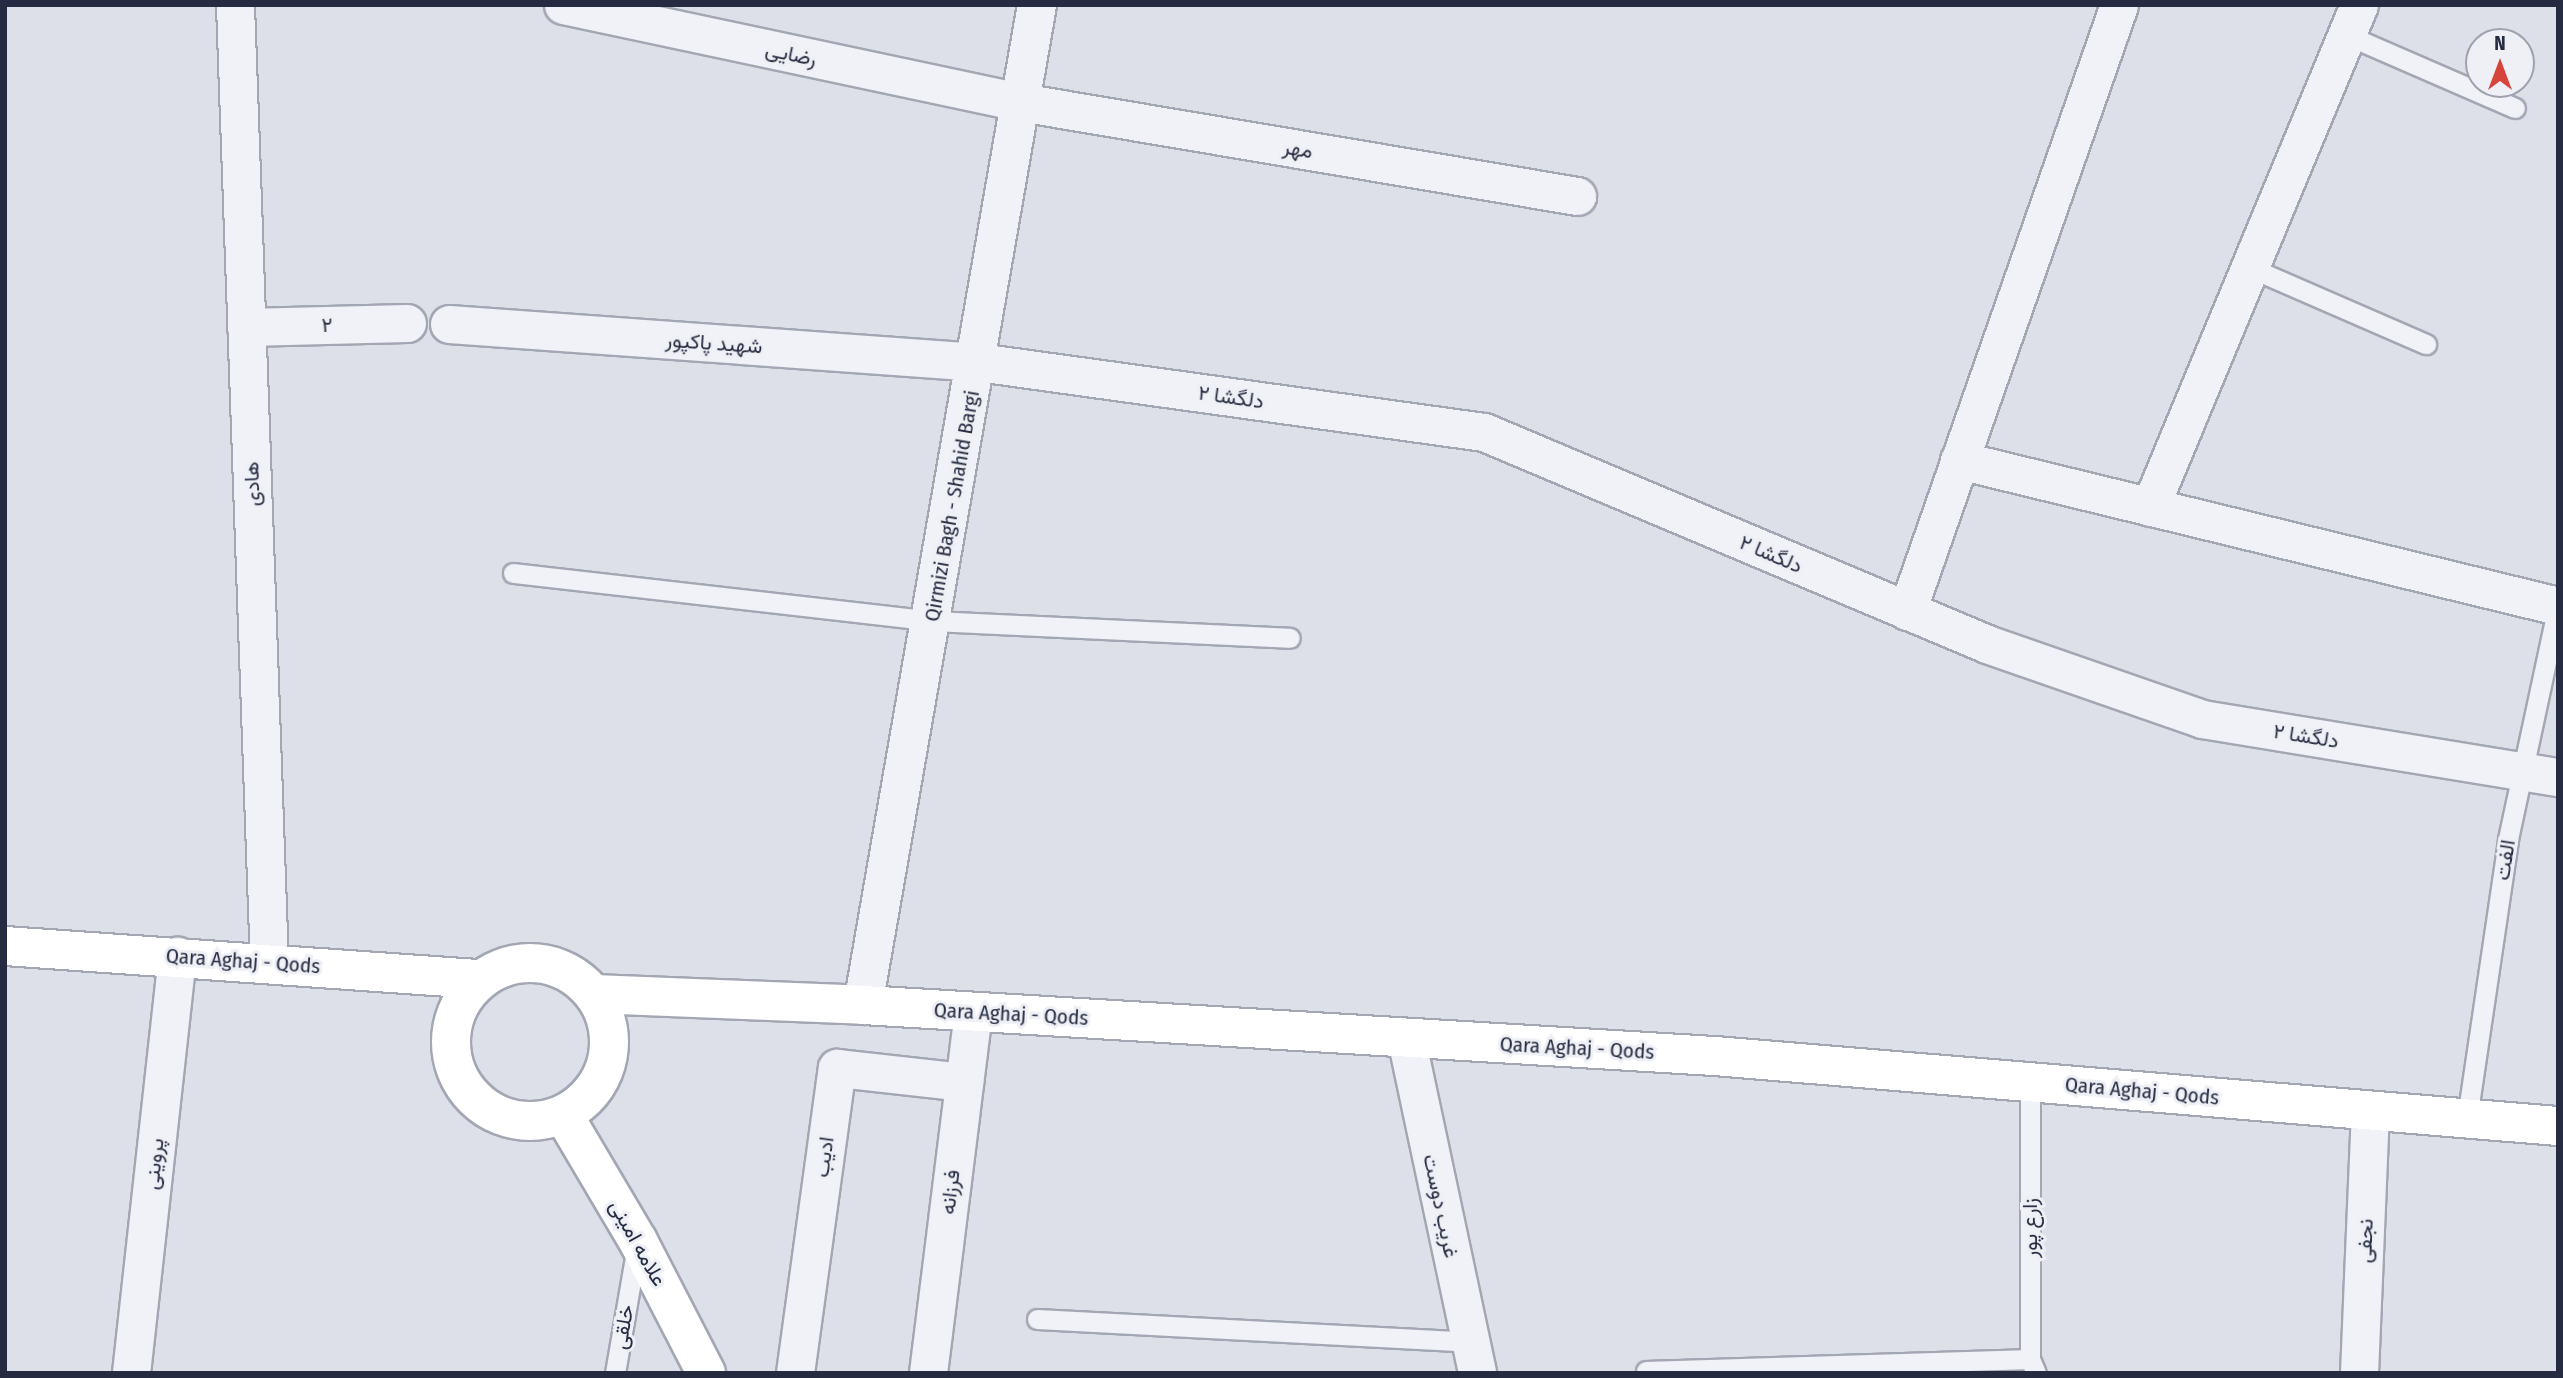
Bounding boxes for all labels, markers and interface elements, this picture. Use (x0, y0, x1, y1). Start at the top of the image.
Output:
north arrow (2465, 28, 2535, 98)
text: N (2494, 32, 2506, 55)
street label: رضایی (763, 36, 819, 72)
street label: مهر (1281, 134, 1315, 164)
street label: ۲ (321, 312, 333, 338)
street label: شهید پاکپور (665, 327, 763, 359)
street label: دلگشا ۲ (1197, 380, 1265, 414)
street label: Qirmizi Bagh - Shahid Bargi (919, 388, 985, 624)
street label: هادی (239, 461, 265, 507)
street label: دلگشا ۲ (1736, 530, 1806, 578)
street label: دلگشا ۲ (2271, 718, 2341, 754)
street label: الفت (2489, 838, 2521, 882)
street label: Qara Aghaj - Qods (165, 943, 321, 979)
street label: Qara Aghaj - Qods (933, 997, 1089, 1031)
street label: Qara Aghaj - Qods (1499, 1031, 1655, 1065)
street label: Qara Aghaj - Qods (2064, 1072, 2220, 1110)
street label: ادیب (809, 1135, 839, 1179)
street label: پروینی (139, 1137, 169, 1191)
street label: غریب دوست (1418, 1152, 1464, 1260)
street label: فرزانه (935, 1168, 965, 1216)
street label: علامه امینی (604, 1195, 672, 1291)
street label: زارع پور (2017, 1198, 2043, 1258)
street label: نجفی (2352, 1218, 2378, 1264)
street label: خلقی (607, 1303, 639, 1351)

